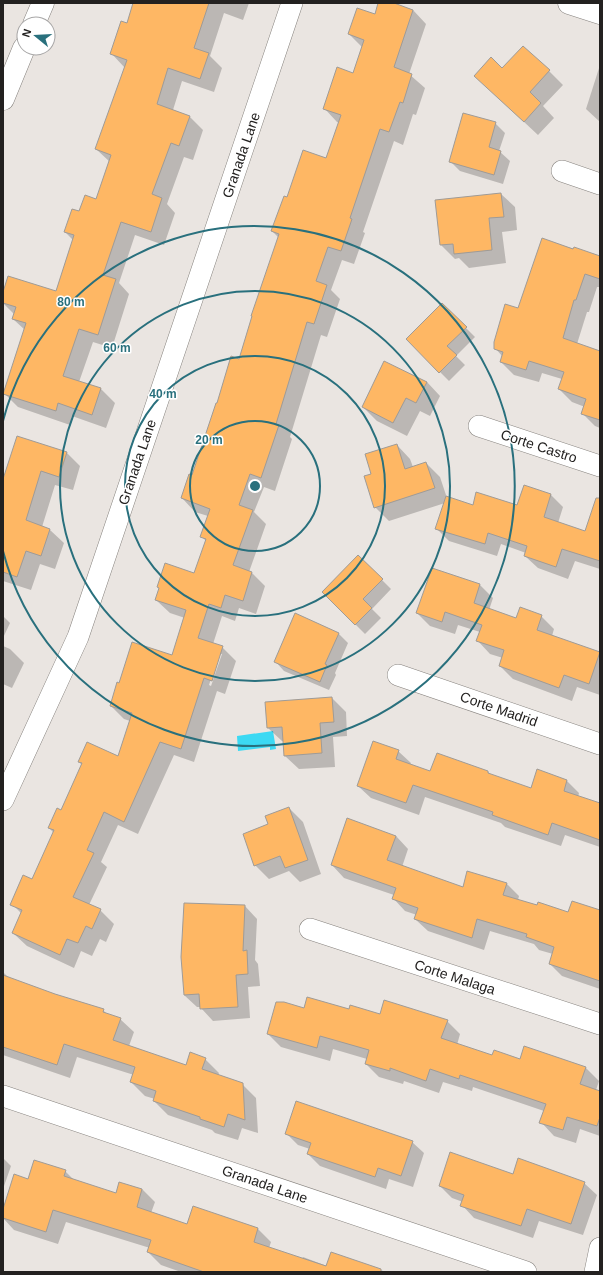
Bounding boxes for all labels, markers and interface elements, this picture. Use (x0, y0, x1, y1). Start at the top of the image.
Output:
north arrow (16, 16, 56, 56)
text: N (20, 27, 33, 39)
street label: Granada Lane (219, 110, 263, 200)
text: 80 m (57, 295, 85, 309)
text: 60 m (103, 341, 131, 355)
text: 40 m (149, 387, 177, 401)
street label: Granada Lane (115, 417, 159, 507)
street label: Corte Castro (499, 426, 579, 466)
text: 20 m (195, 433, 223, 447)
centre of rings (248, 479, 262, 493)
street label: Corte Madrid (458, 688, 540, 730)
street label: Corte Malaga (413, 956, 498, 998)
street label: Granada Lane (220, 1162, 310, 1206)

